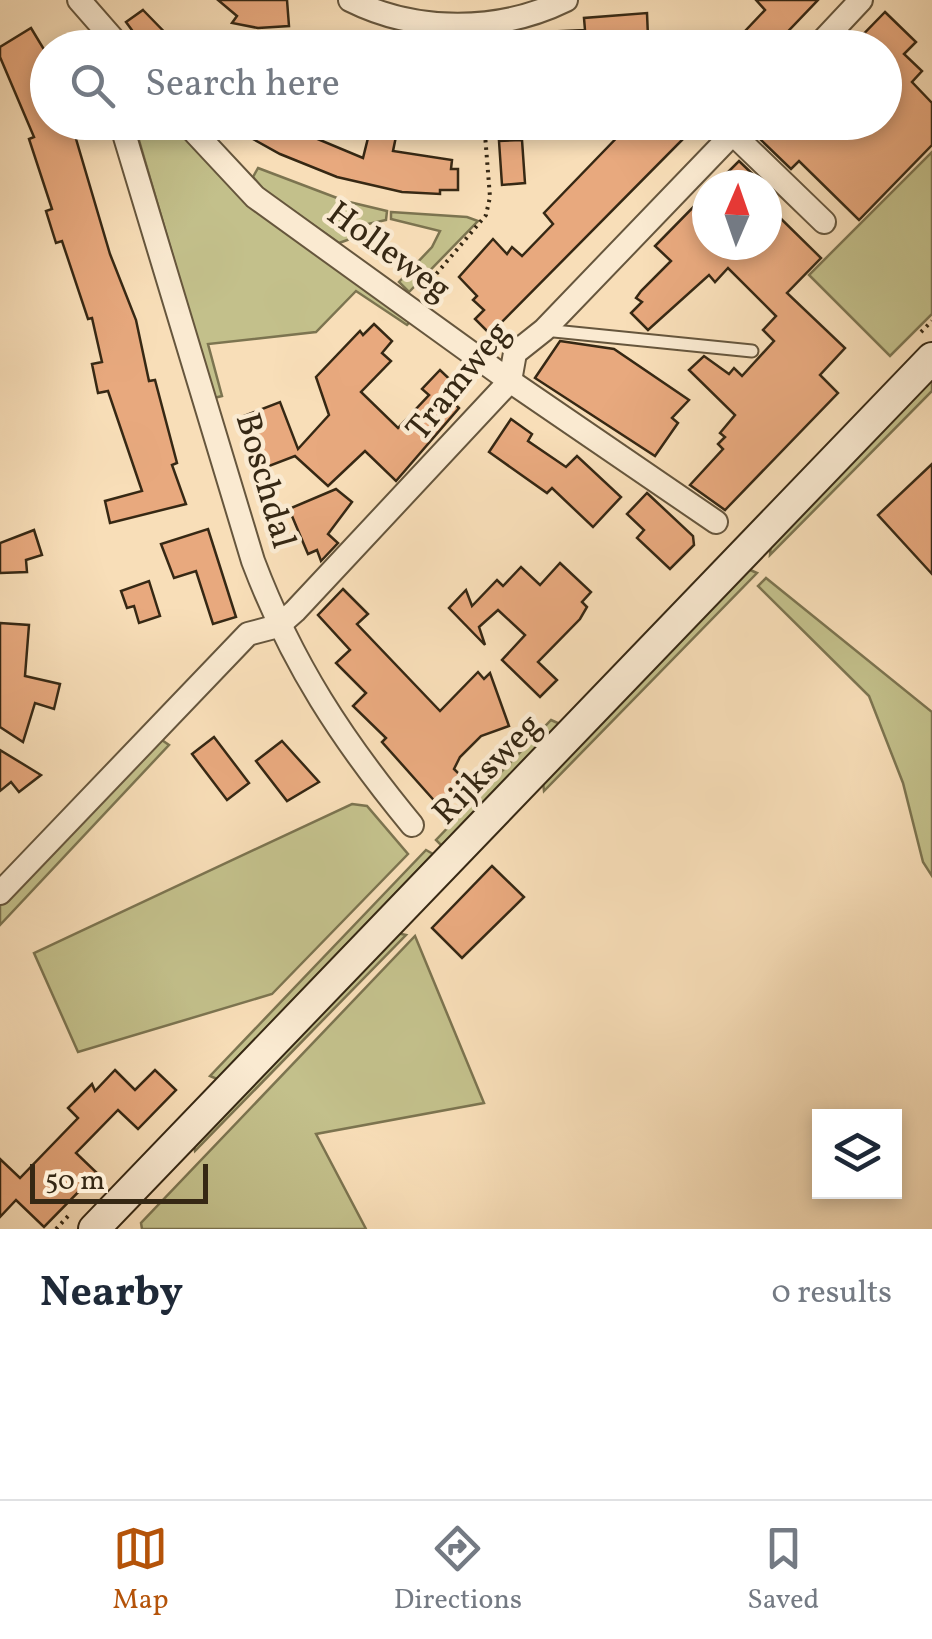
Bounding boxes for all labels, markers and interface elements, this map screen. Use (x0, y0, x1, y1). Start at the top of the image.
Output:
search box (30, 30, 902, 140)
icon: search (65, 58, 120, 113)
text: Search here (145, 59, 340, 112)
north arrow (692, 170, 782, 260)
street label: Holleweg (316, 191, 460, 314)
street label: Tramweg (396, 312, 523, 452)
street label: Boschdal (222, 408, 306, 554)
street label: Rijksweg (423, 704, 554, 837)
map controls (812, 1109, 902, 1199)
button: layers (812, 1109, 902, 1199)
scale bar (30, 1159, 208, 1204)
text: 50 m (45, 1162, 105, 1201)
text: Nearby (40, 1265, 183, 1324)
text: 0 results (772, 1272, 892, 1316)
tab: Map (113, 1521, 169, 1620)
tab: Directions (394, 1521, 522, 1620)
tab: Saved (747, 1521, 819, 1620)

